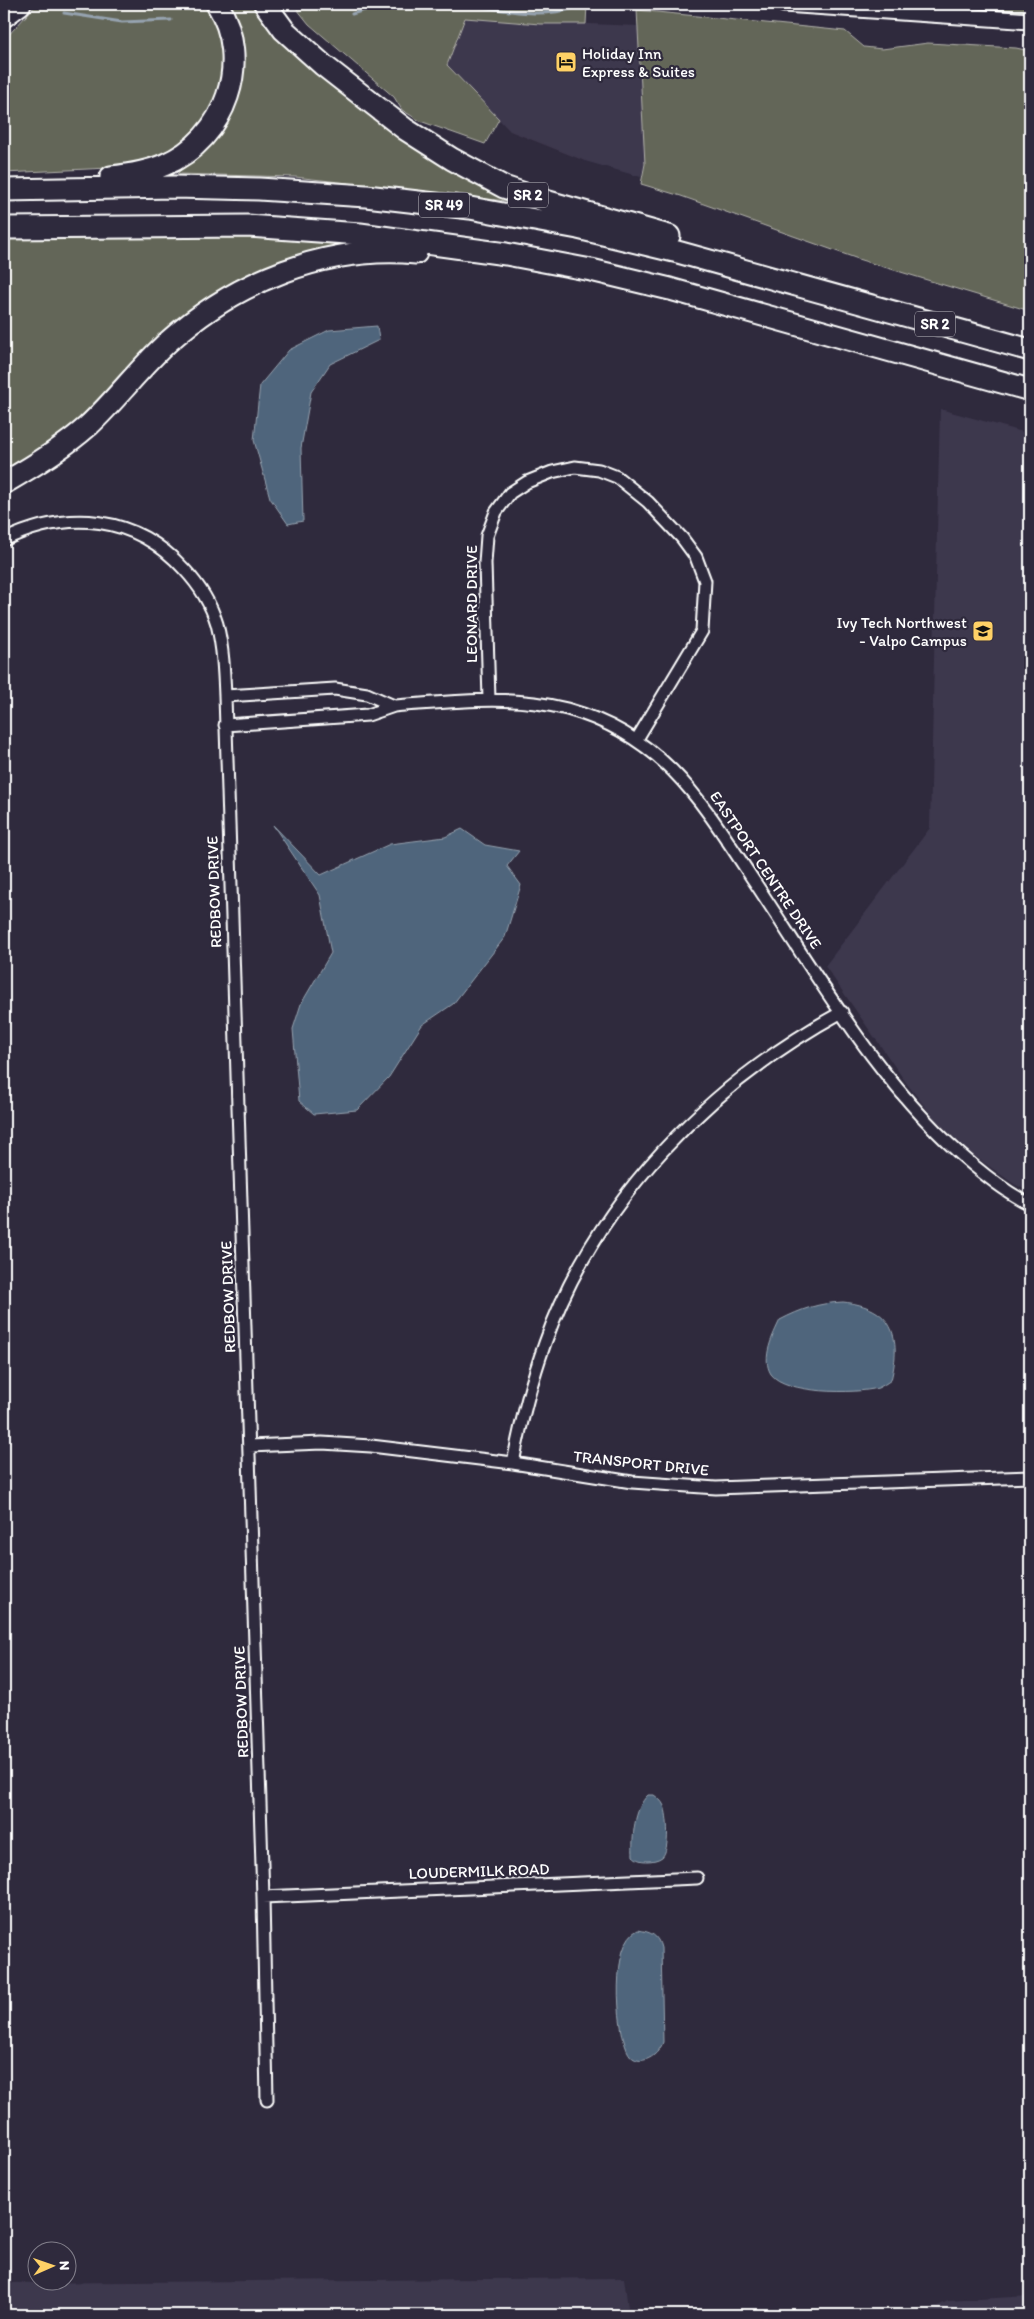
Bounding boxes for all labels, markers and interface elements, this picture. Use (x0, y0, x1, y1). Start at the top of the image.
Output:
place label: Holiday Inn Express & Suites (582, 44, 695, 81)
hotel icon: Holiday Inn Express & Suites (554, 50, 578, 74)
road number: SR 2 (508, 182, 548, 208)
road number: SR 49 (419, 192, 469, 218)
road number: SR 2 (915, 312, 955, 336)
street label: LEONARD DRIVE (462, 545, 481, 663)
place label: Ivy Tech Northwest - Valpo Campus (836, 613, 967, 650)
school or university icon: Ivy Tech Northwest - Valpo Campus (971, 619, 995, 643)
street label: EASTPORT CENTRE DRIVE (706, 787, 826, 953)
street label: REDBOW DRIVE (203, 835, 225, 948)
street label: REDBOW DRIVE (217, 1240, 239, 1353)
street label: TRANSPORT DRIVE (572, 1446, 710, 1480)
street label: REDBOW DRIVE (230, 1645, 252, 1758)
street label: LOUDERMILK ROAD (408, 1859, 550, 1883)
north arrow (28, 2242, 78, 2292)
text: N (56, 2261, 73, 2271)

